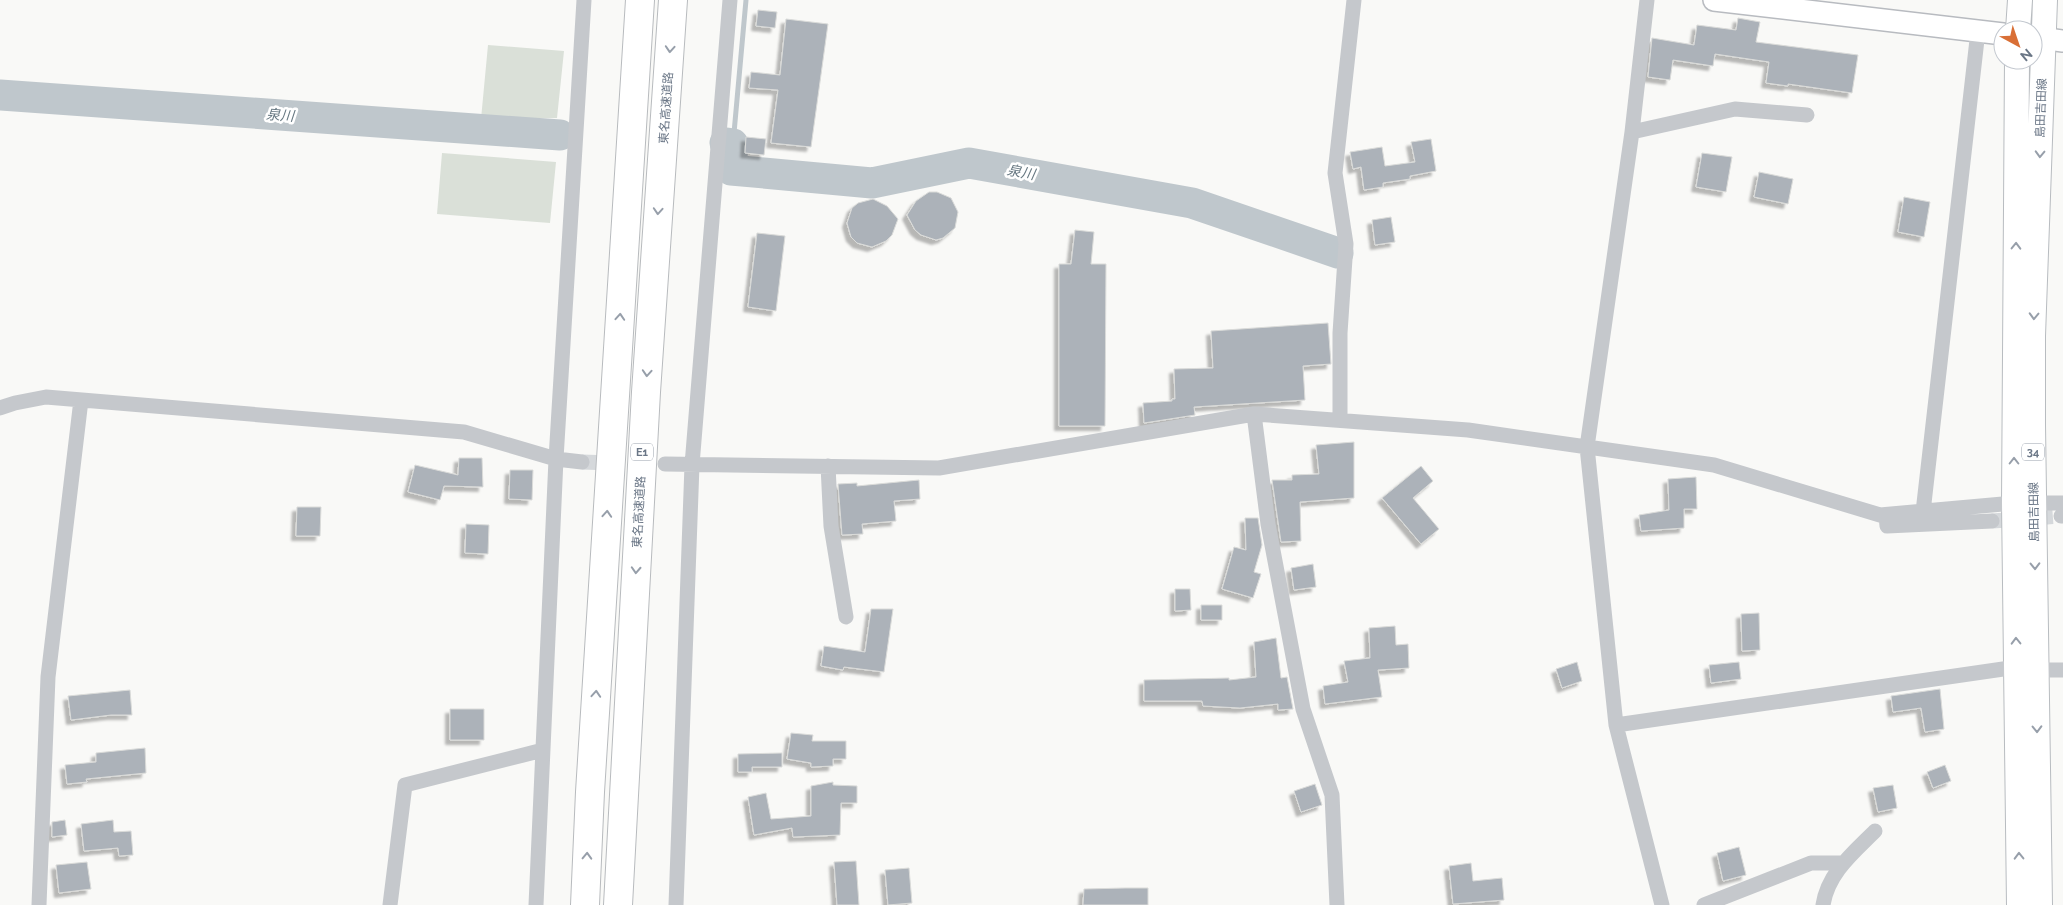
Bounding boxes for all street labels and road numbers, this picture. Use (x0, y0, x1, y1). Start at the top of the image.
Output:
street label: 東名高速道路 (657, 72, 675, 144)
street label: 島田吉田線 (2033, 78, 2049, 138)
road number: E1 (631, 444, 653, 461)
road number: 34 (2022, 444, 2044, 461)
street label: 東名高速道路 (630, 476, 648, 548)
street label: 島田吉田線 (2026, 482, 2042, 542)

